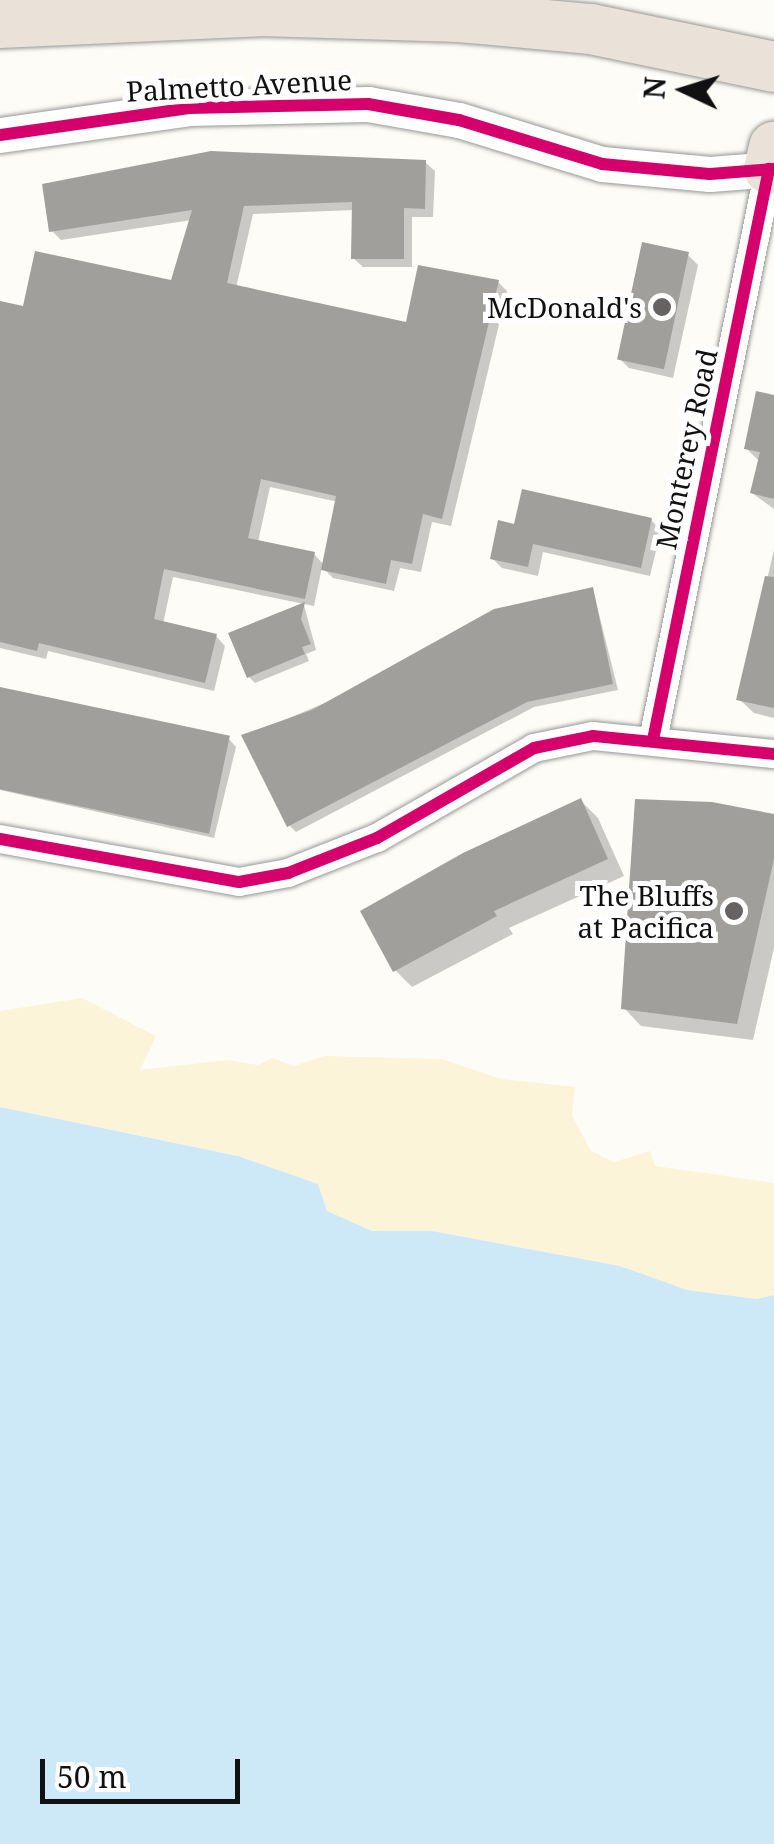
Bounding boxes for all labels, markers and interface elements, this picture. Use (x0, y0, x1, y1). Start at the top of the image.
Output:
north arrow (634, 40, 734, 140)
street label: Palmetto Avenue (125, 62, 353, 108)
text: N (634, 76, 674, 100)
place label: McDonald's (487, 290, 642, 324)
marker: McDonald's (651, 296, 673, 318)
street label: Monterey Road (648, 346, 724, 552)
place label: The Bluffs at Pacifica (578, 878, 714, 944)
marker: The Bluffs at Pacifica (723, 900, 745, 922)
scale bar (45, 1739, 245, 1801)
text: 50 m (57, 1756, 127, 1797)

